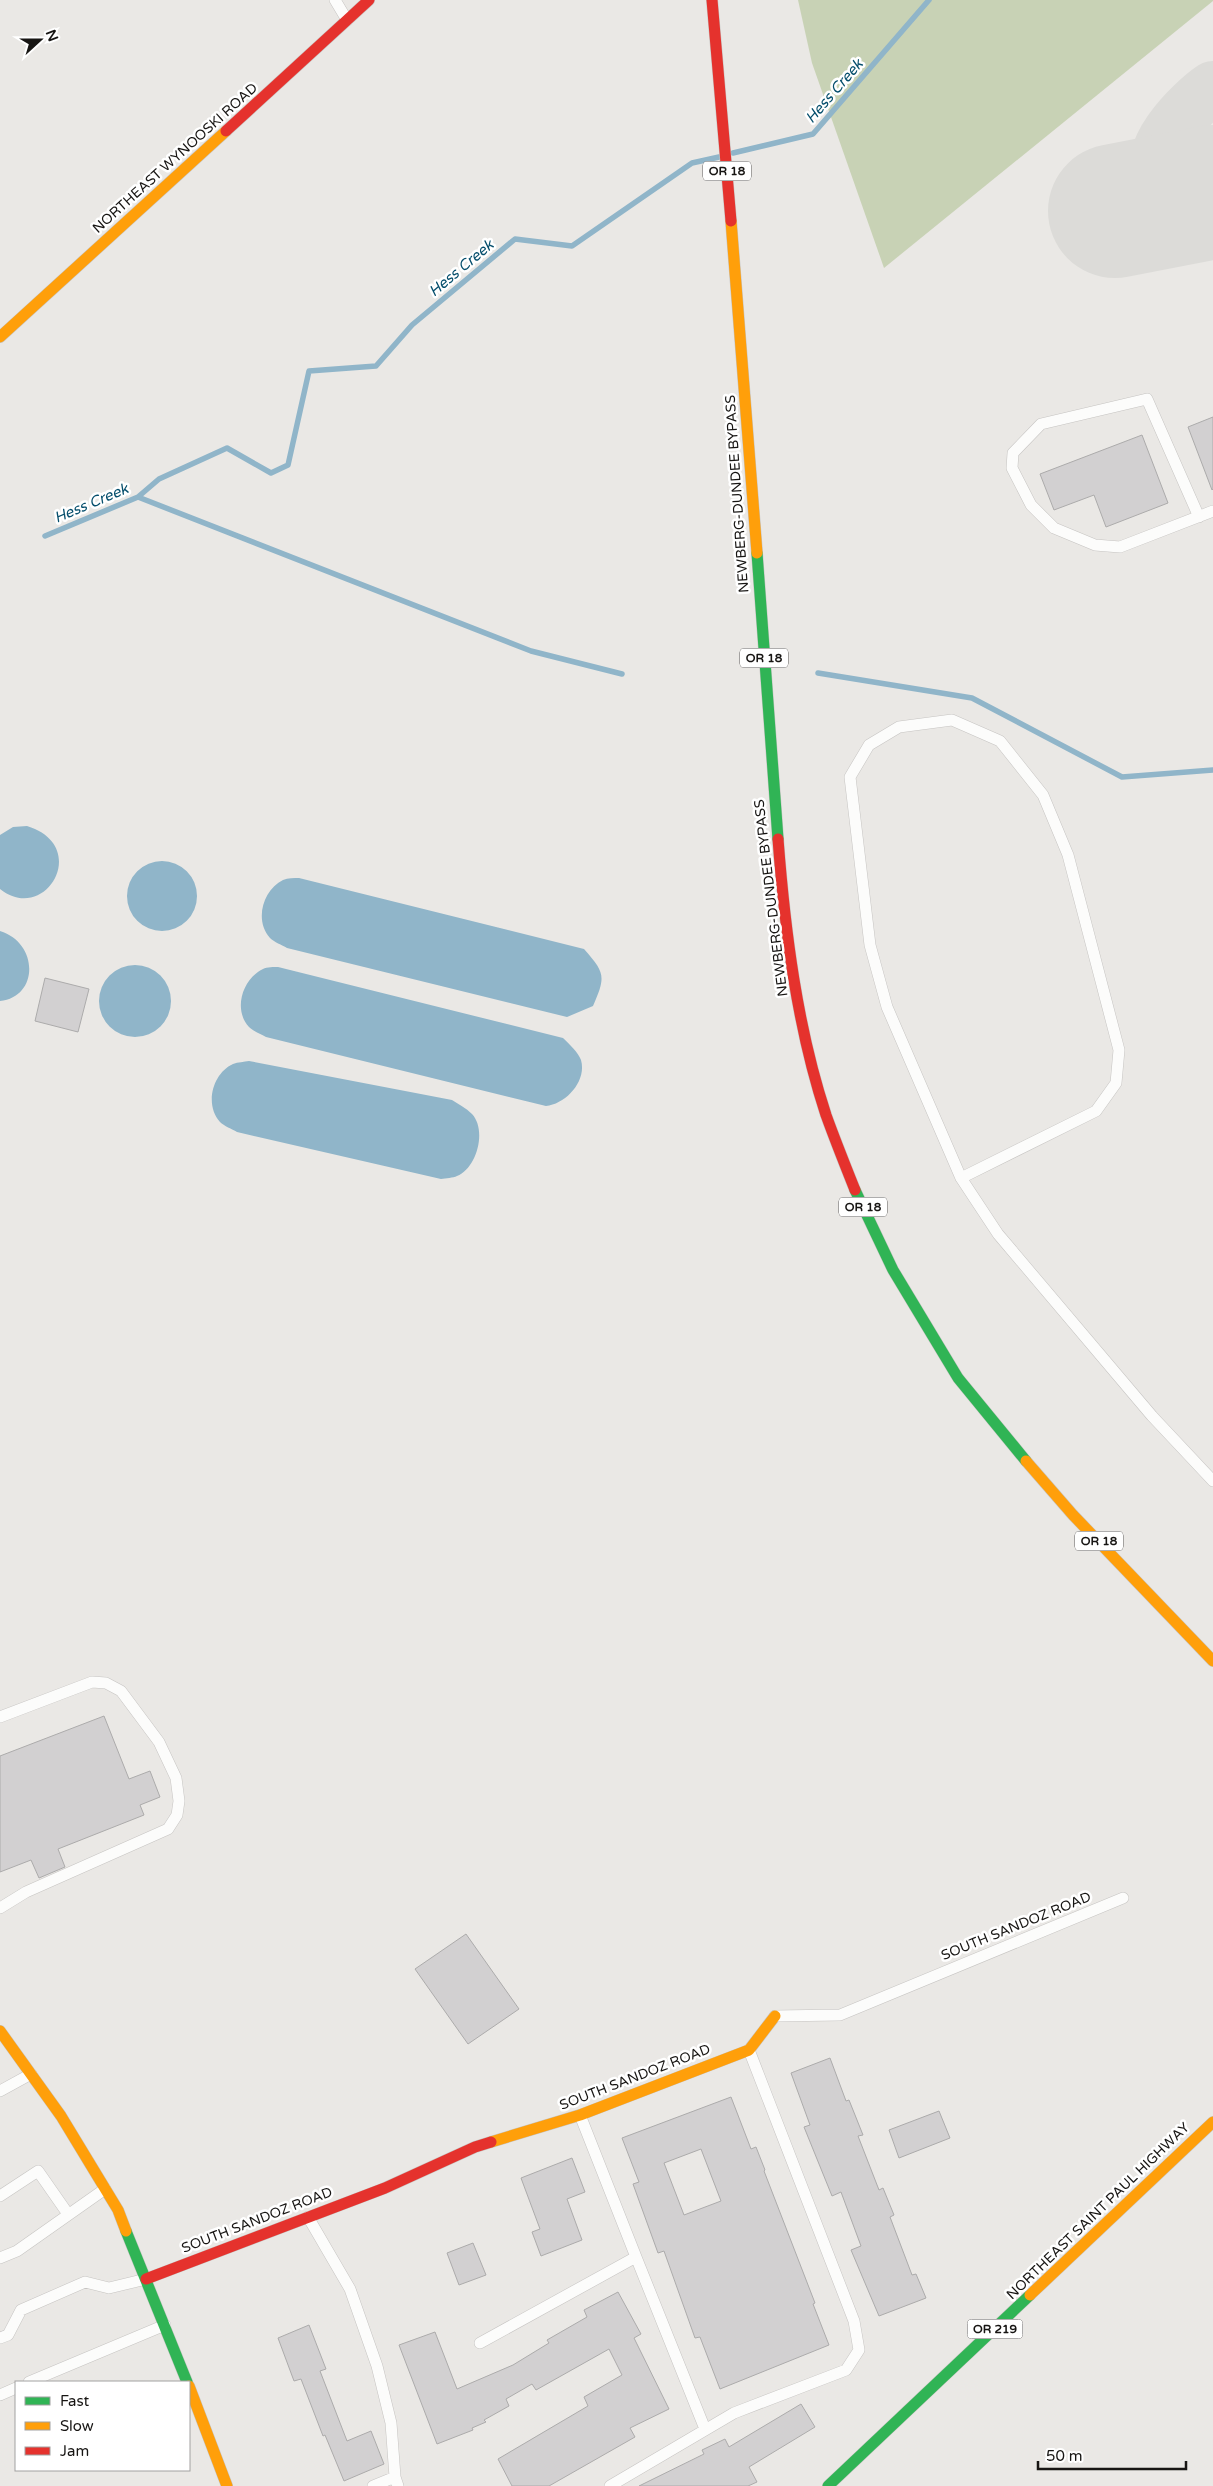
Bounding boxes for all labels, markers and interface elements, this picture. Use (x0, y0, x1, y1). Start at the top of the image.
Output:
north arrow (15, 15, 65, 65)
text: N (42, 27, 62, 44)
water label: Hess Creek (801, 54, 868, 127)
street label: NORTHEAST WYNOOSKI ROAD (89, 79, 261, 237)
road number: OR 18 (703, 162, 751, 180)
water label: Hess Creek (425, 235, 498, 300)
street label: NEWBERG-DUNDEE BYPASS (722, 394, 752, 594)
water label: Hess Creek (51, 479, 133, 527)
road number: OR 18 (740, 648, 788, 668)
street label: NEWBERG-DUNDEE BYPASS (750, 798, 792, 997)
road number: OR 18 (839, 1198, 887, 1216)
road number: OR 18 (1075, 1532, 1123, 1550)
street label: SOUTH SANDOZ ROAD (939, 1888, 1093, 1964)
street label: SOUTH SANDOZ ROAD (557, 2040, 713, 2114)
street label: NORTHEAST SAINT PAUL HIGHWAY (1003, 2119, 1193, 2303)
street label: SOUTH SANDOZ ROAD (179, 2183, 335, 2257)
road number: OR 219 (968, 2320, 1022, 2338)
legend (15, 2381, 190, 2471)
text: Fast (60, 2392, 90, 2410)
text: Slow (60, 2417, 94, 2435)
scale bar (1038, 2438, 1186, 2470)
text: Jam (60, 2442, 89, 2460)
text: 50 m (1046, 2447, 1083, 2465)

